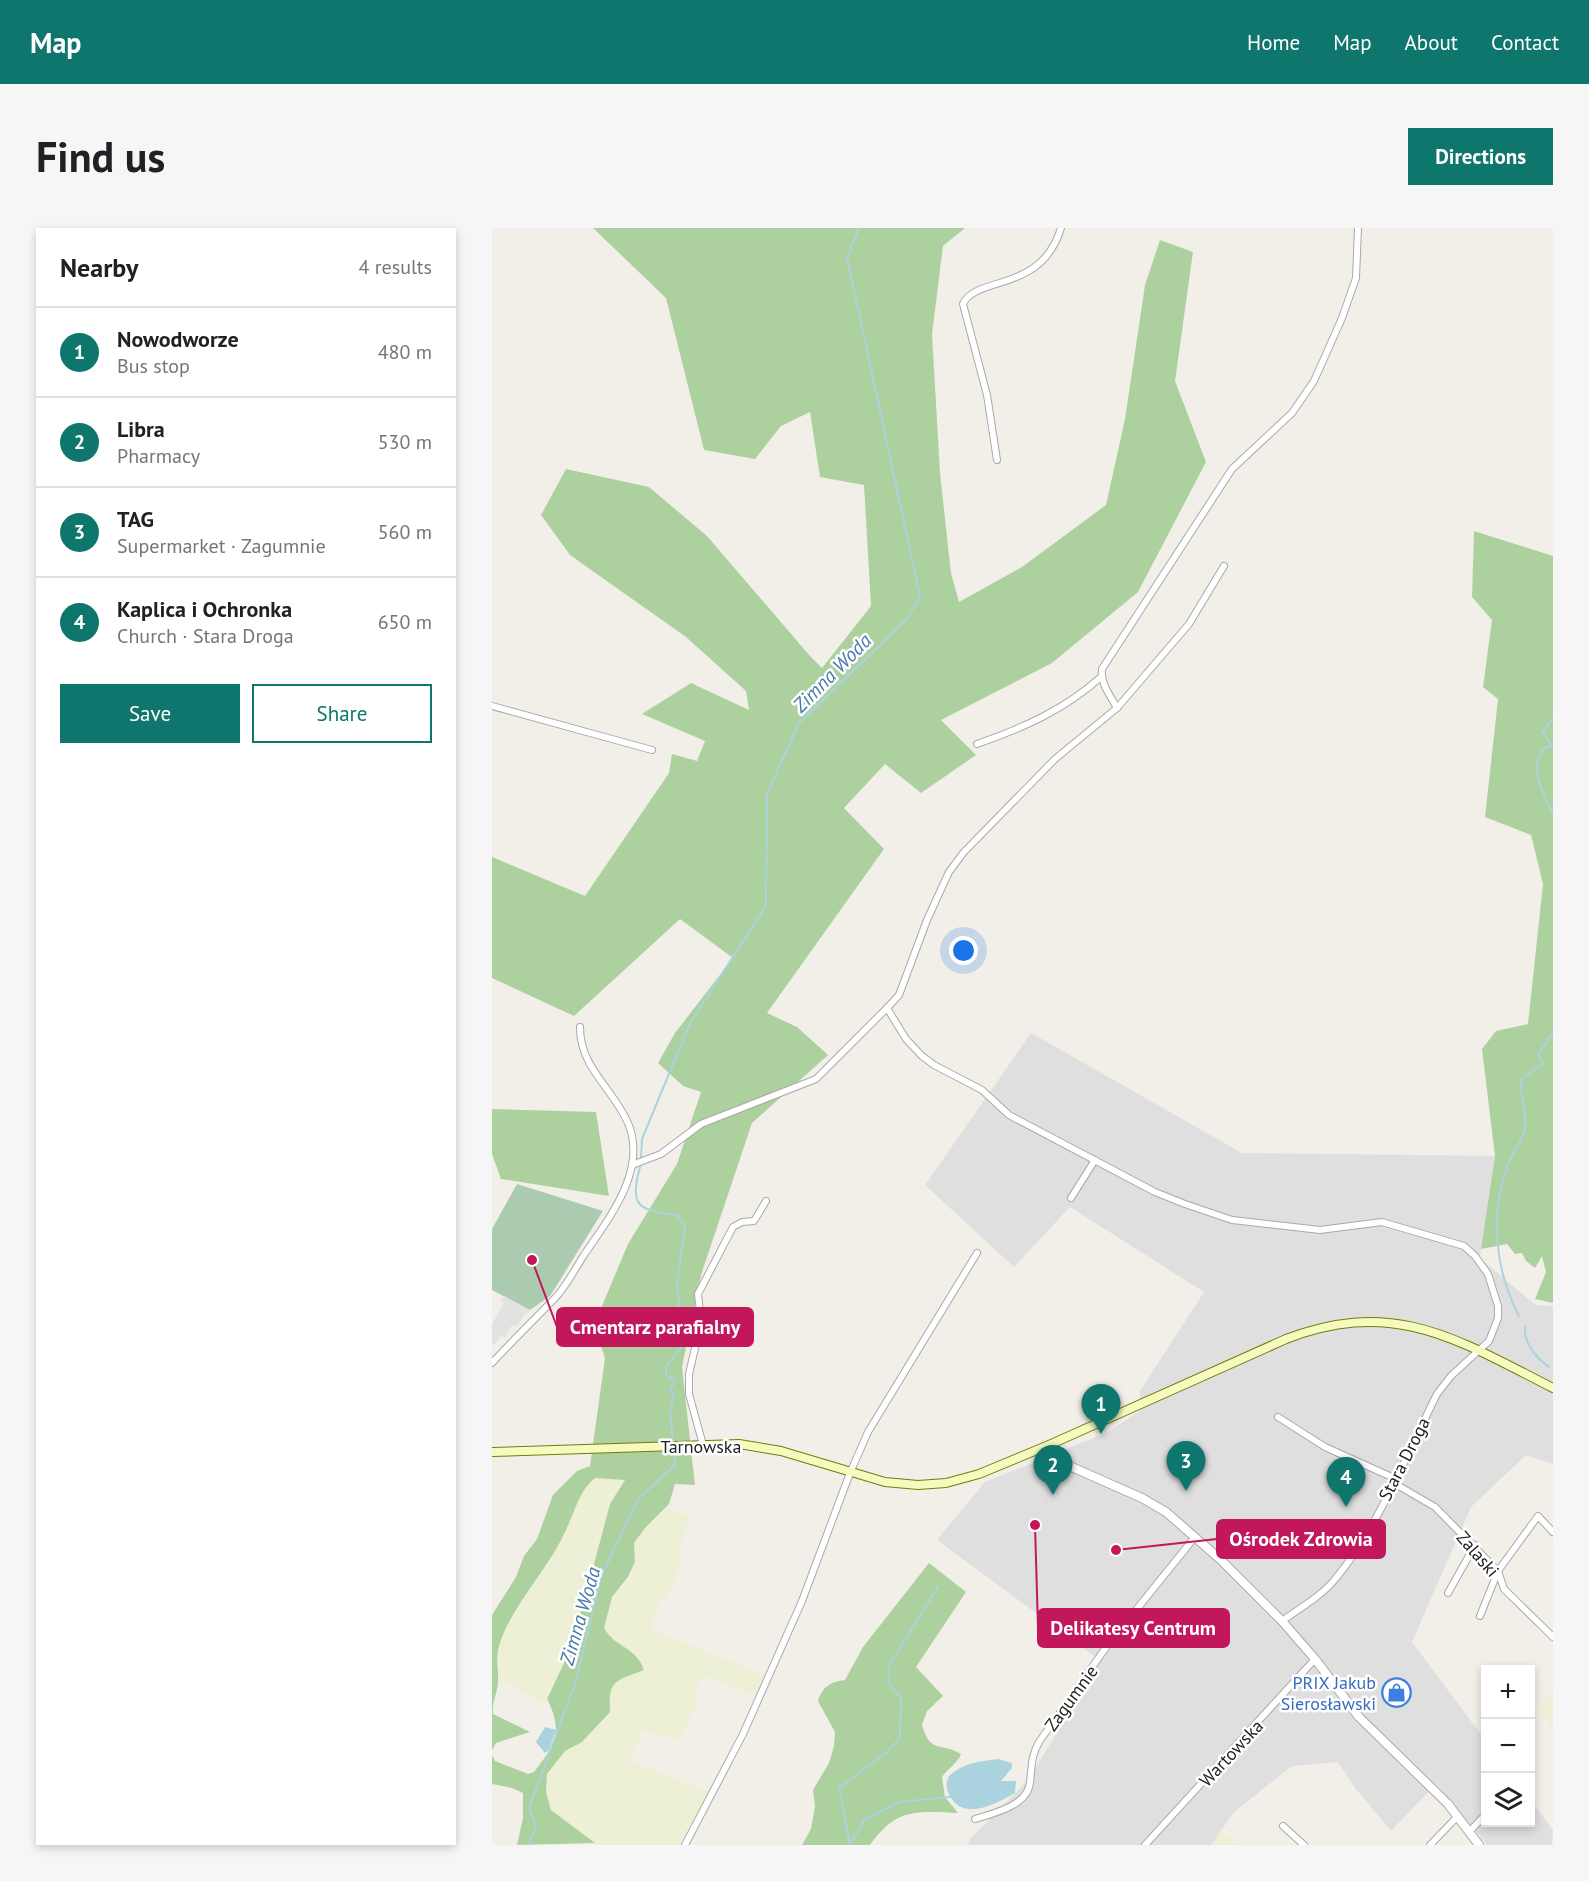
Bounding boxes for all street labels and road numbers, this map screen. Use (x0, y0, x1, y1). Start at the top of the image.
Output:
street label: Stara Droga (1373, 1413, 1435, 1505)
street label: Tarnowska (661, 1435, 741, 1458)
street label: Zalaski (1452, 1526, 1504, 1582)
street label: Zagumnie (1039, 1660, 1103, 1736)
street label: Wartowska (1194, 1715, 1268, 1791)

